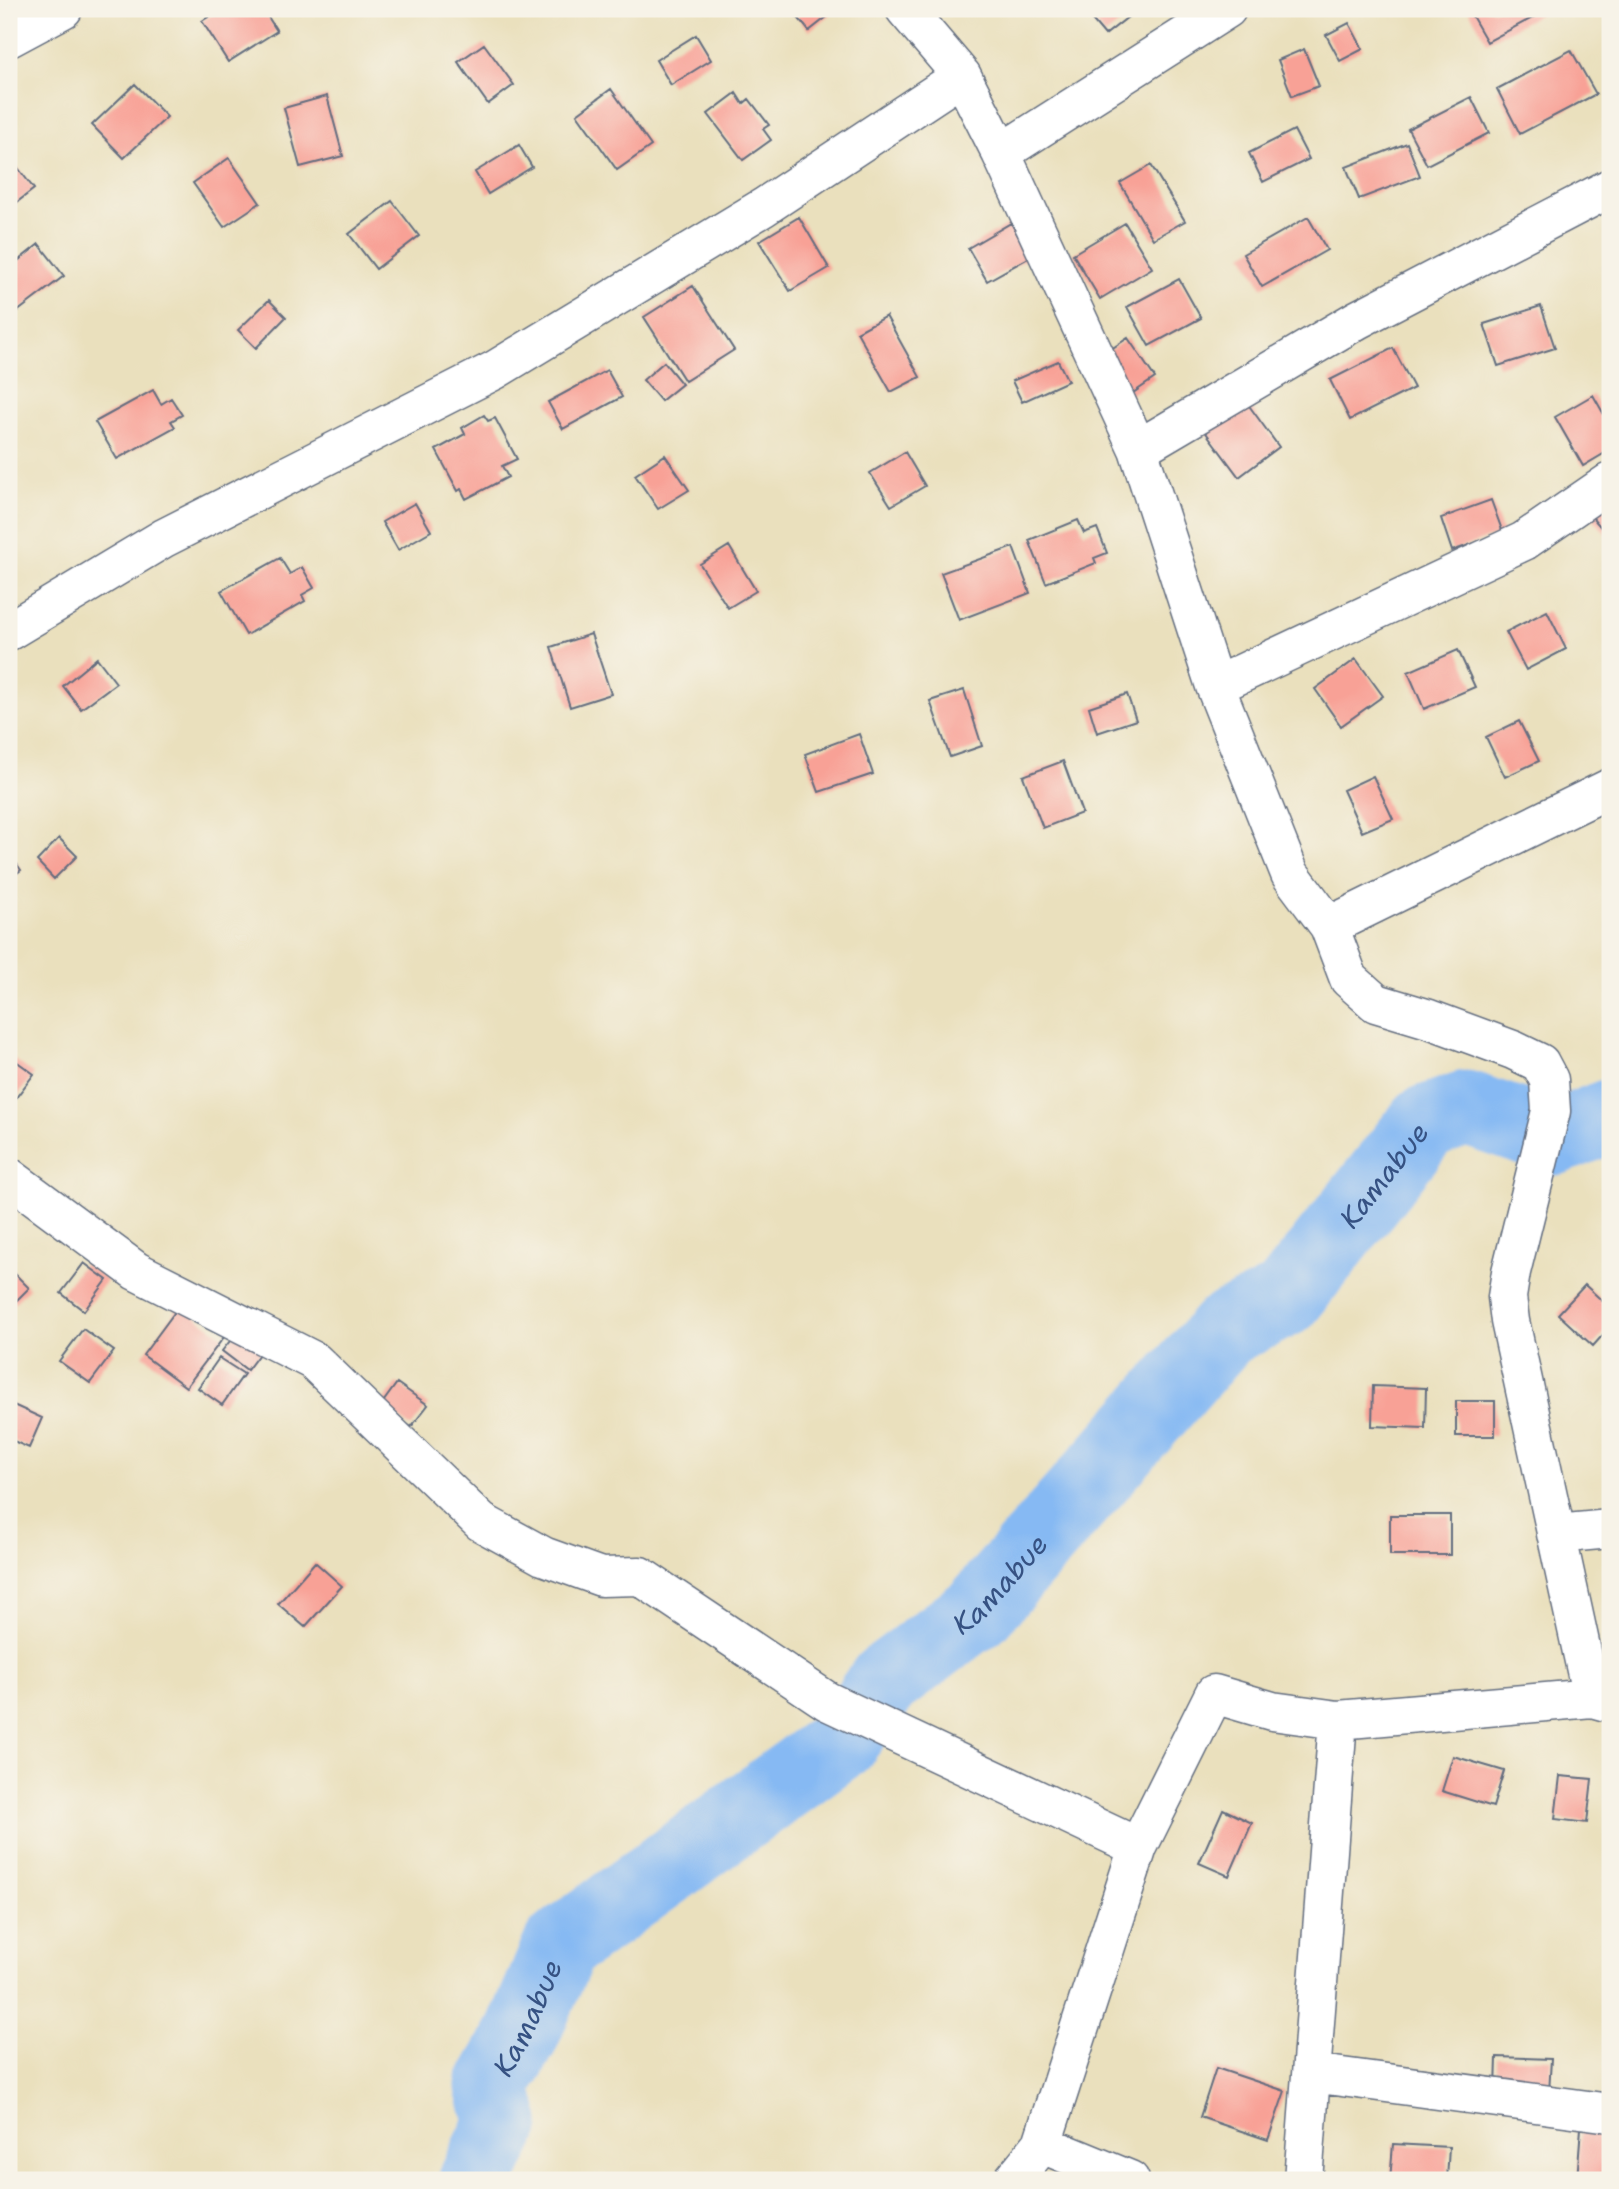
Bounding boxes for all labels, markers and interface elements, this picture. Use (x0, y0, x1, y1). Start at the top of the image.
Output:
water label: Kamabue (1330, 1114, 1437, 1236)
water label: Kamabue (944, 1526, 1056, 1643)
water label: Kamabue (483, 1954, 571, 2083)

